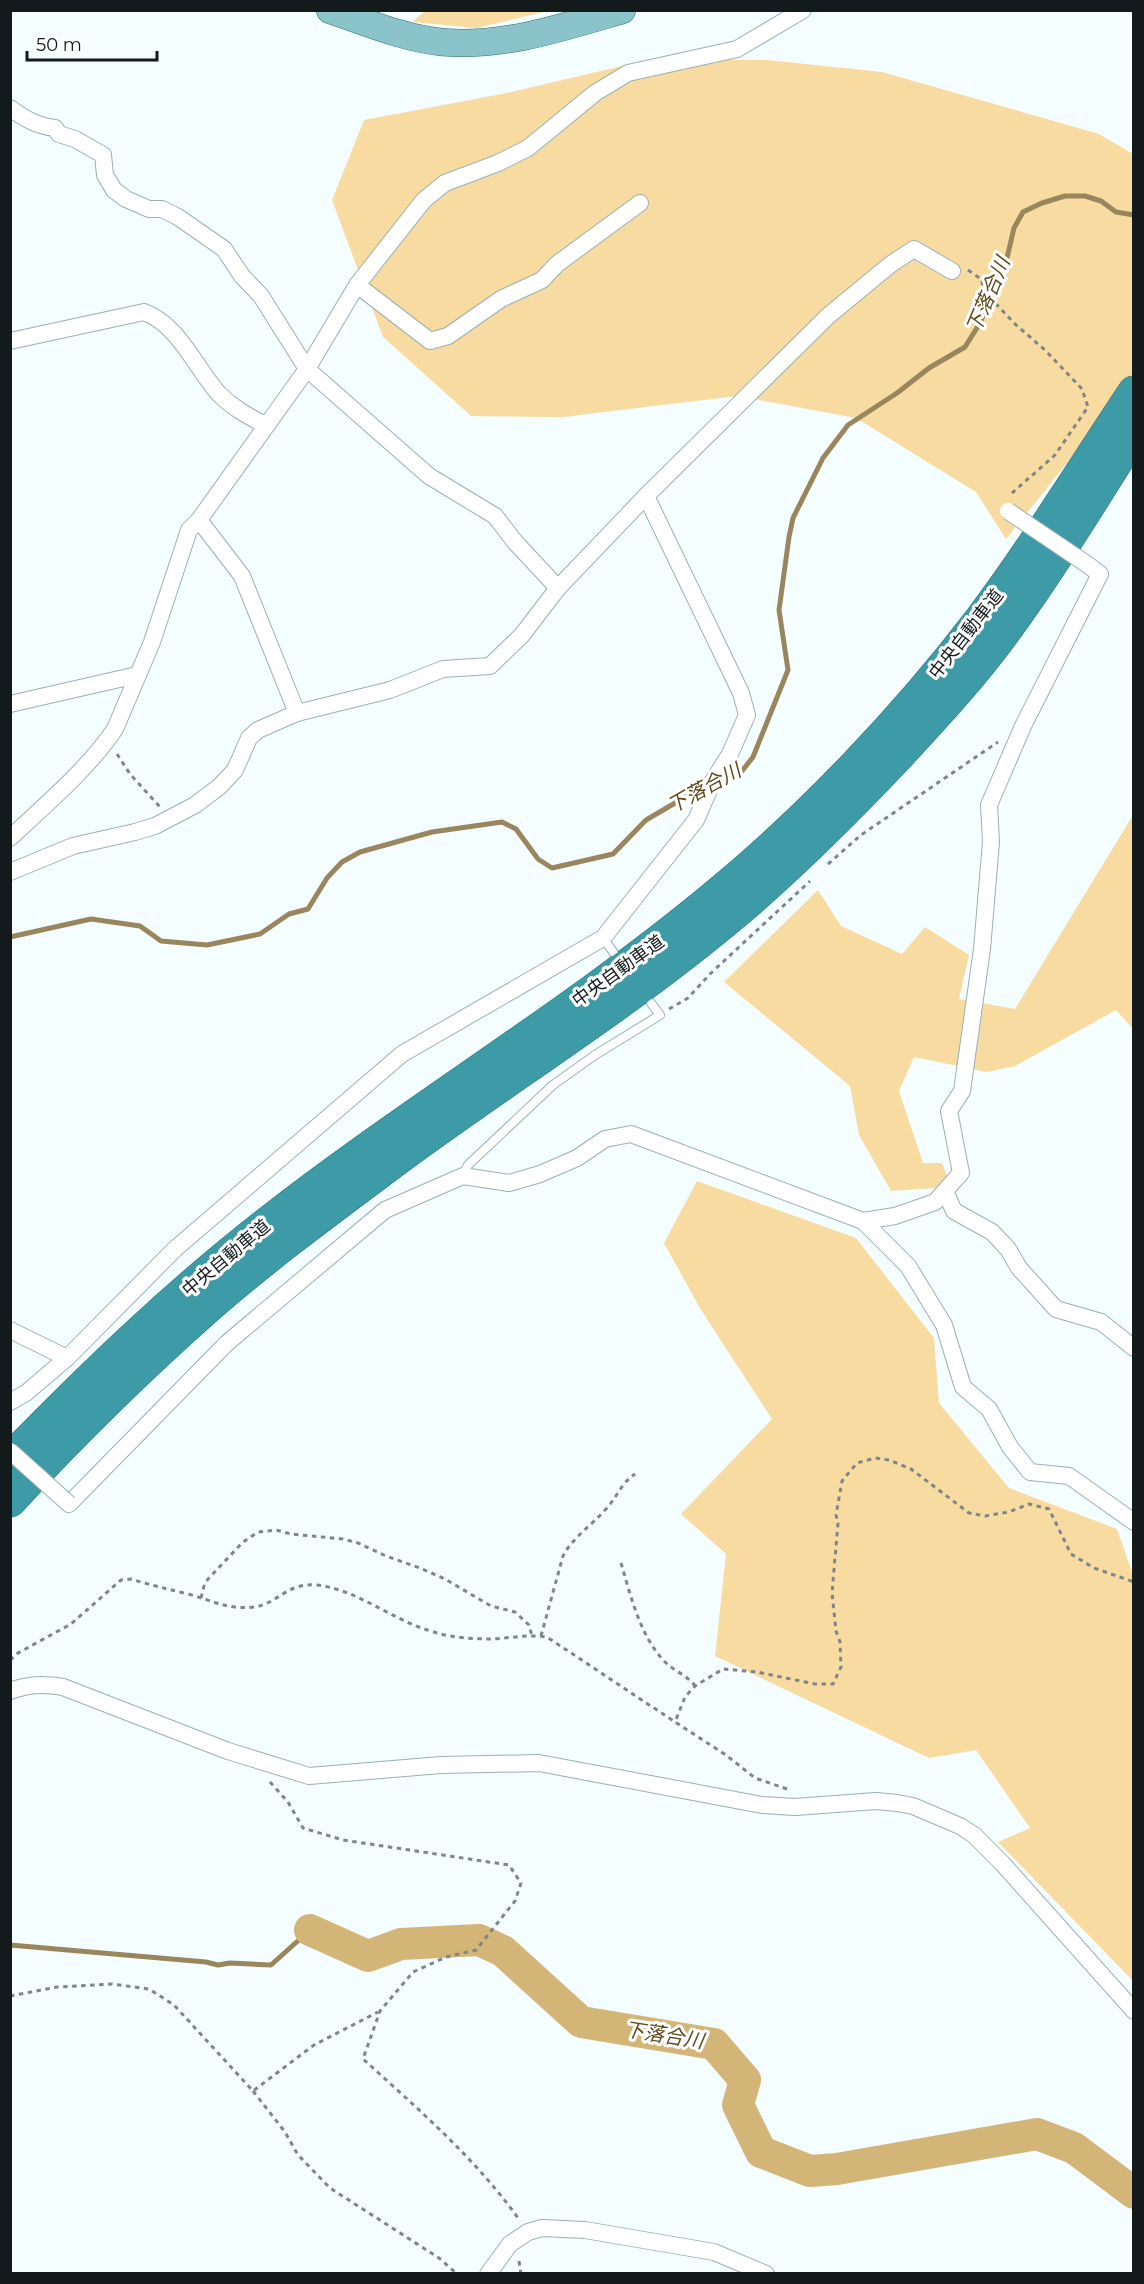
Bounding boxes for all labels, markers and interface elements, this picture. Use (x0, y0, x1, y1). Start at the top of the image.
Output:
scale bar (27, 24, 158, 62)
text: 50 m (36, 34, 82, 56)
water label: 下落合川 (961, 252, 1015, 337)
street label: 中央自動車道 (924, 585, 1008, 683)
water label: 下落合川 (663, 757, 747, 818)
street label: 中央自動車道 (568, 930, 668, 1012)
street label: 中央自動車道 (178, 1215, 274, 1301)
water label: 下落合川 (623, 2017, 707, 2053)

